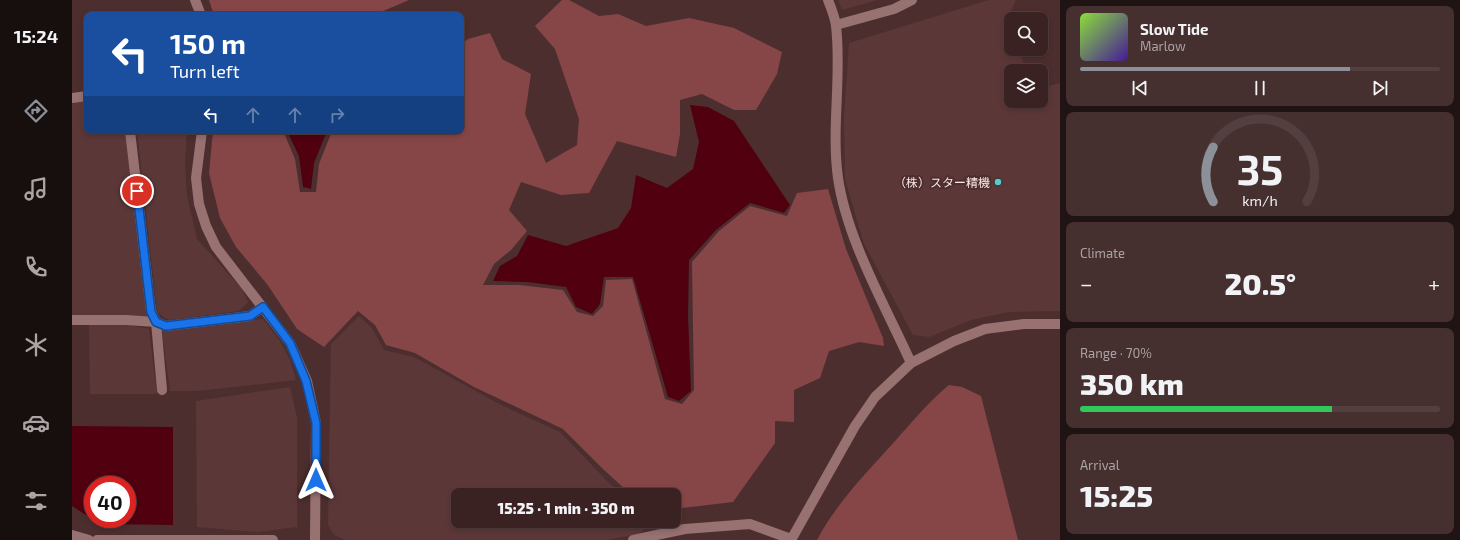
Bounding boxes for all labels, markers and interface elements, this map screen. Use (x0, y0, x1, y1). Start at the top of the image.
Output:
map controls (1004, 12, 1048, 108)
button: search (1004, 12, 1048, 56)
text: Slow Tide (1140, 20, 1208, 38)
text: 15:24 (14, 25, 58, 47)
text: 150 m (170, 26, 246, 60)
icon: left (104, 28, 156, 80)
text: Marlow (1140, 38, 1186, 54)
text: Turn left (170, 60, 240, 82)
button: layers (1004, 64, 1048, 108)
icon: previous (1129, 77, 1151, 99)
icon: pause (1249, 77, 1271, 99)
icon: next (1369, 77, 1391, 99)
icon: directions (22, 97, 50, 125)
icon: left (200, 104, 222, 126)
icon: ahead (242, 104, 264, 126)
icon: ahead (284, 104, 306, 126)
icon: right (326, 104, 348, 126)
text: 35 (1237, 143, 1283, 193)
pin (120, 174, 154, 208)
icon: music (22, 175, 50, 203)
place label: （株）スター精機 (894, 175, 990, 189)
marker: （株）スター精機 (993, 177, 1003, 187)
icon: arrive (126, 180, 148, 202)
text: km/h (1242, 192, 1278, 209)
text: Climate (1080, 245, 1125, 261)
icon: phone (22, 253, 50, 281)
text: 20.5° (1225, 265, 1296, 301)
text: − (1080, 270, 1093, 296)
text: + (1428, 270, 1440, 296)
icon: climate (22, 331, 50, 359)
text: Range · 70% (1080, 345, 1152, 361)
text: 350 km (1080, 365, 1184, 401)
icon: car (22, 409, 50, 437)
text: Arrival (1080, 457, 1120, 473)
position arrow (295, 459, 337, 501)
speed limit sign: 40 (84, 476, 136, 528)
text: 15:25 (1080, 477, 1153, 513)
icon: filters (22, 487, 50, 515)
text: 15:25 · 1 min · 350 m (498, 499, 634, 517)

